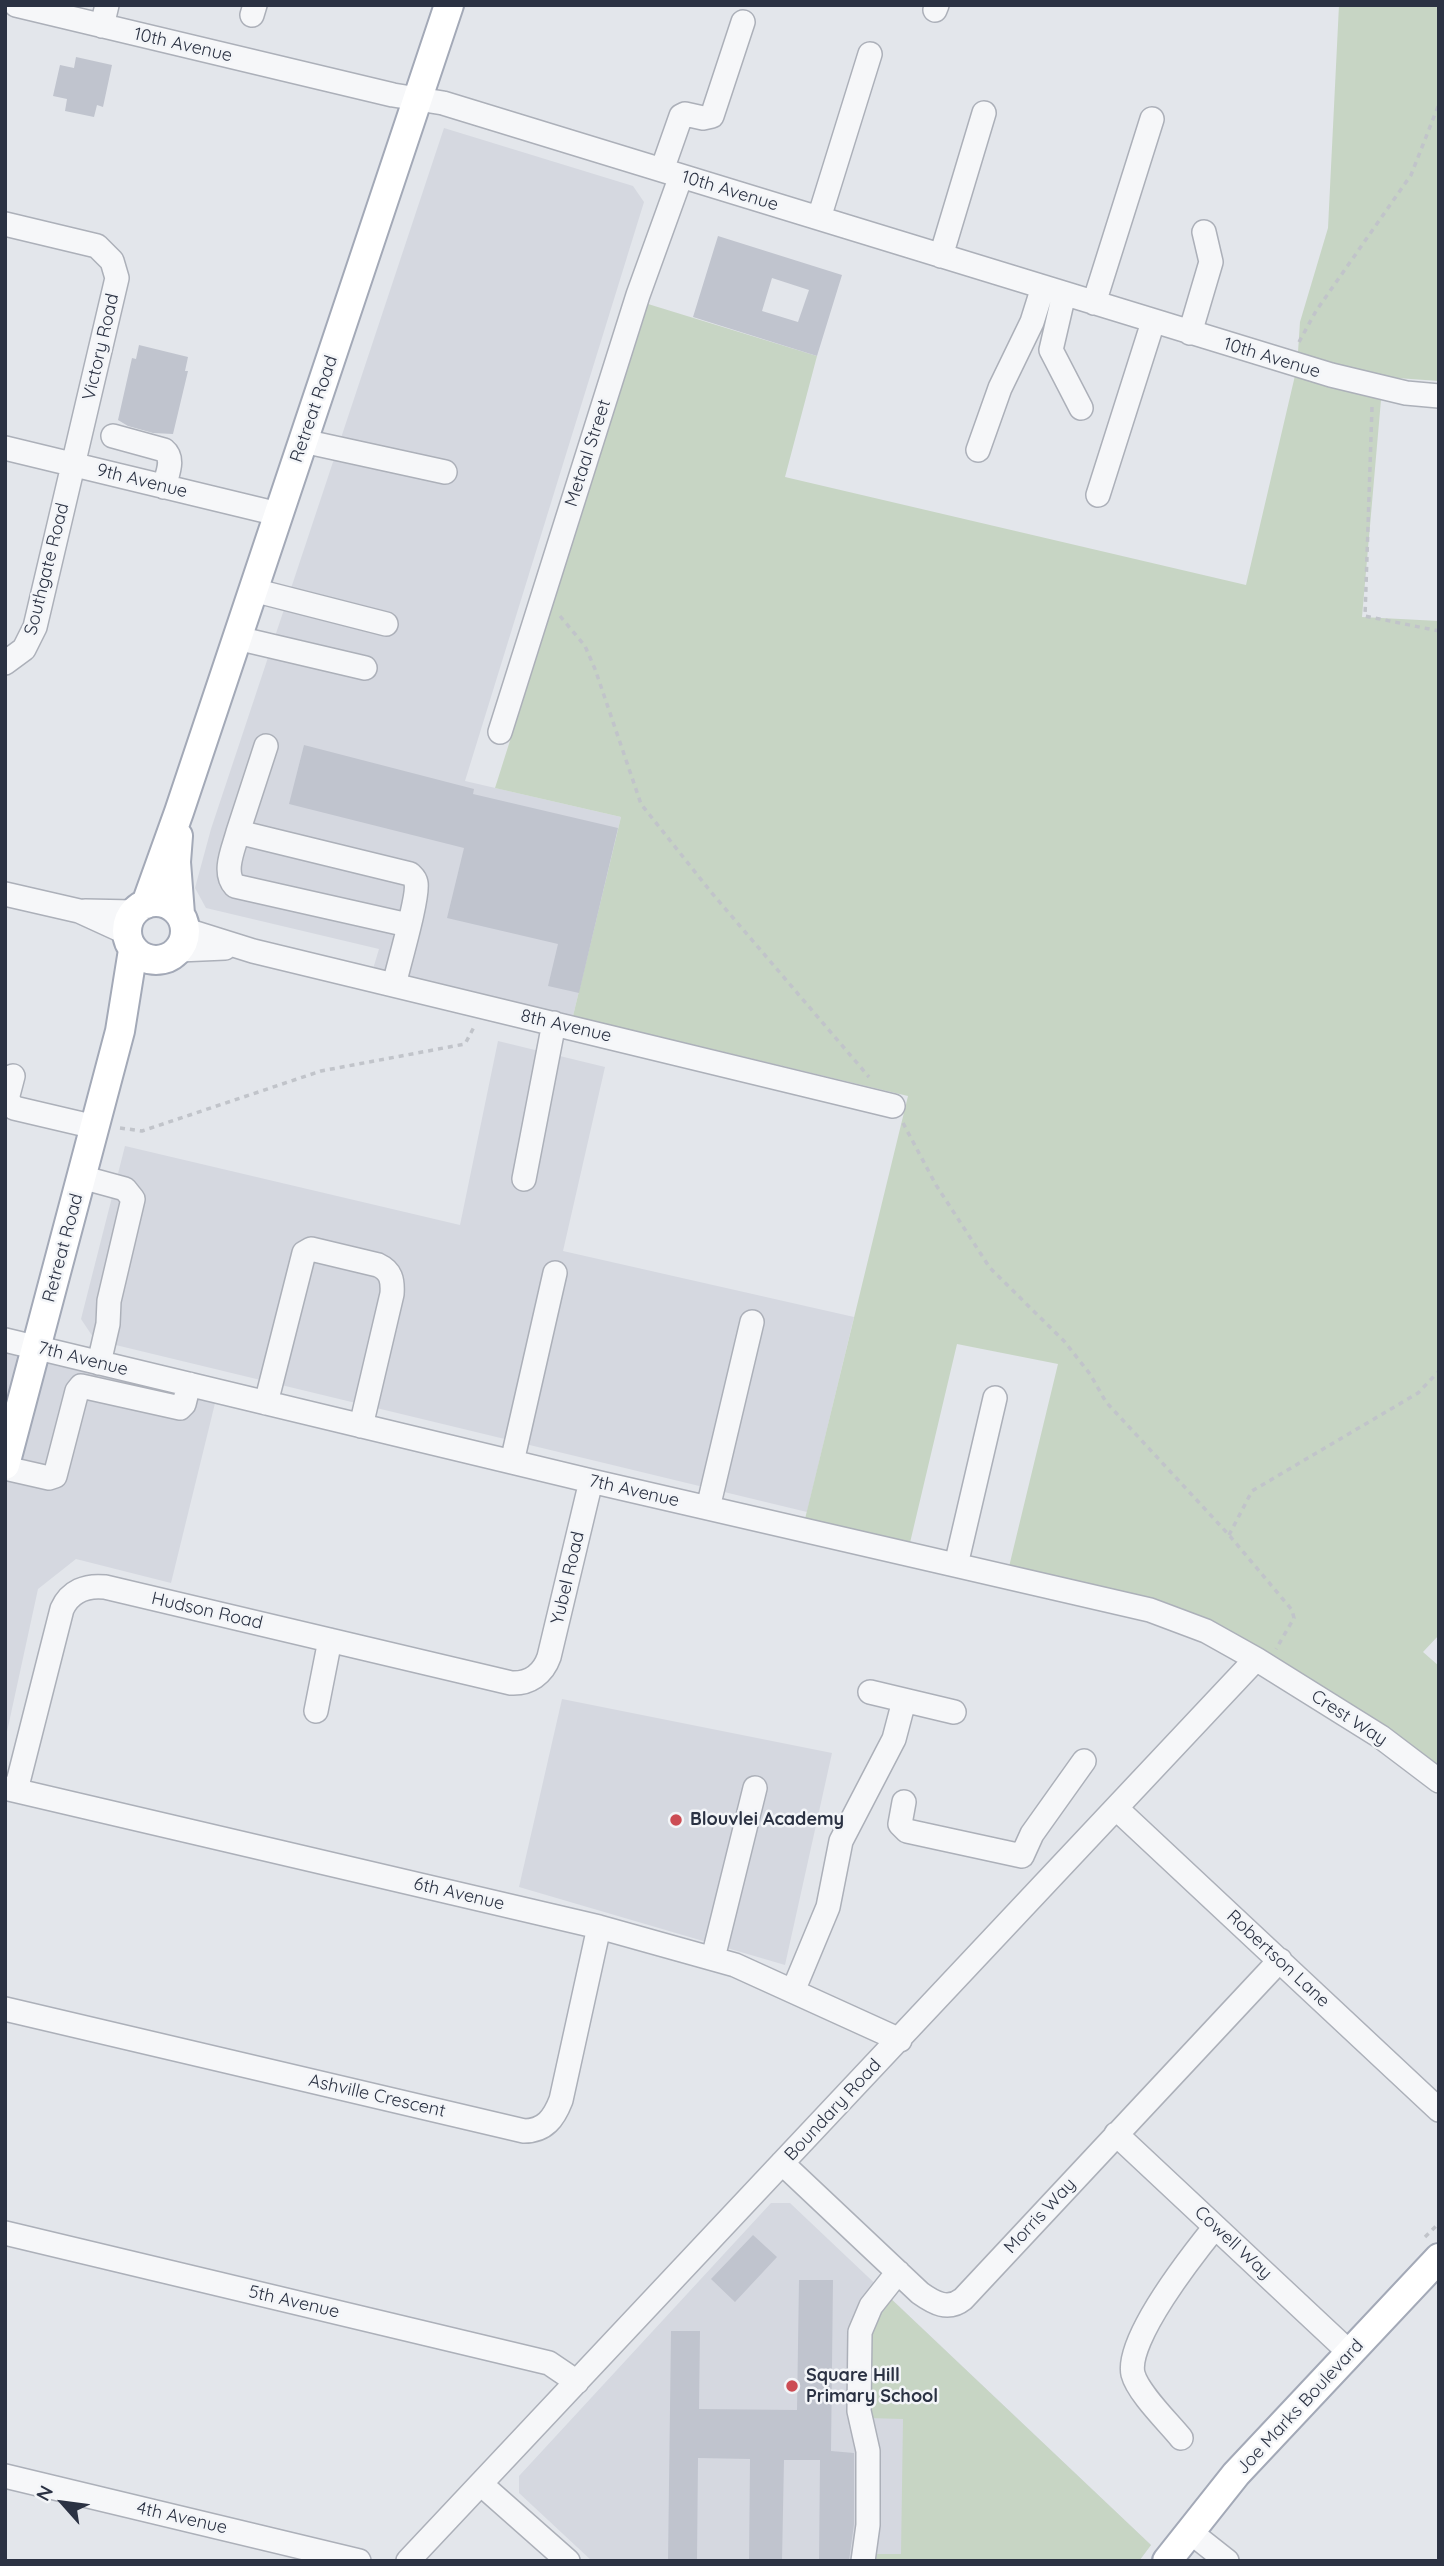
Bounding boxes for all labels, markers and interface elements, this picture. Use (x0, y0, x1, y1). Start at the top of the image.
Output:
street label: 10th Avenue (132, 23, 234, 67)
street label: 10th Avenue (679, 166, 781, 216)
street label: Victory Road (78, 292, 124, 402)
street label: 10th Avenue (1221, 333, 1323, 383)
street label: Retreat Road (286, 353, 342, 465)
street label: Metaal Street (561, 397, 615, 509)
street label: 9th Avenue (94, 459, 190, 503)
street label: Southgate Road (20, 501, 74, 637)
street label: 8th Avenue (518, 1005, 614, 1047)
street label: Retreat Road (38, 1191, 88, 1305)
street label: 7th Avenue (36, 1337, 130, 1381)
street label: 7th Avenue (587, 1470, 681, 1512)
street label: Yubel Road (547, 1529, 589, 1627)
street label: Hudson Road (149, 1588, 265, 1634)
street label: Crest Way (1307, 1685, 1391, 1751)
place label: Blouvlei Academy (690, 1809, 844, 1831)
marker: Blouvlei Academy (668, 1812, 684, 1828)
street label: 6th Avenue (412, 1873, 506, 1915)
street label: Robertson Lane (1222, 1906, 1334, 2012)
street label: Boundary Road (780, 2054, 886, 2166)
street label: Ashville Crescent (307, 2070, 447, 2122)
street label: Morris Way (1000, 2174, 1080, 2258)
street label: Cowell Way (1190, 2202, 1276, 2284)
street label: 5th Avenue (246, 2281, 342, 2323)
street label: Joe Marks Boulevard (1232, 2335, 1368, 2479)
place label: Square Hill Primary School (806, 2365, 938, 2408)
marker: Square Hill Primary School (784, 2378, 800, 2394)
north arrow (28, 2468, 98, 2538)
text: N (31, 2481, 58, 2505)
street label: 4th Avenue (135, 2497, 229, 2539)

